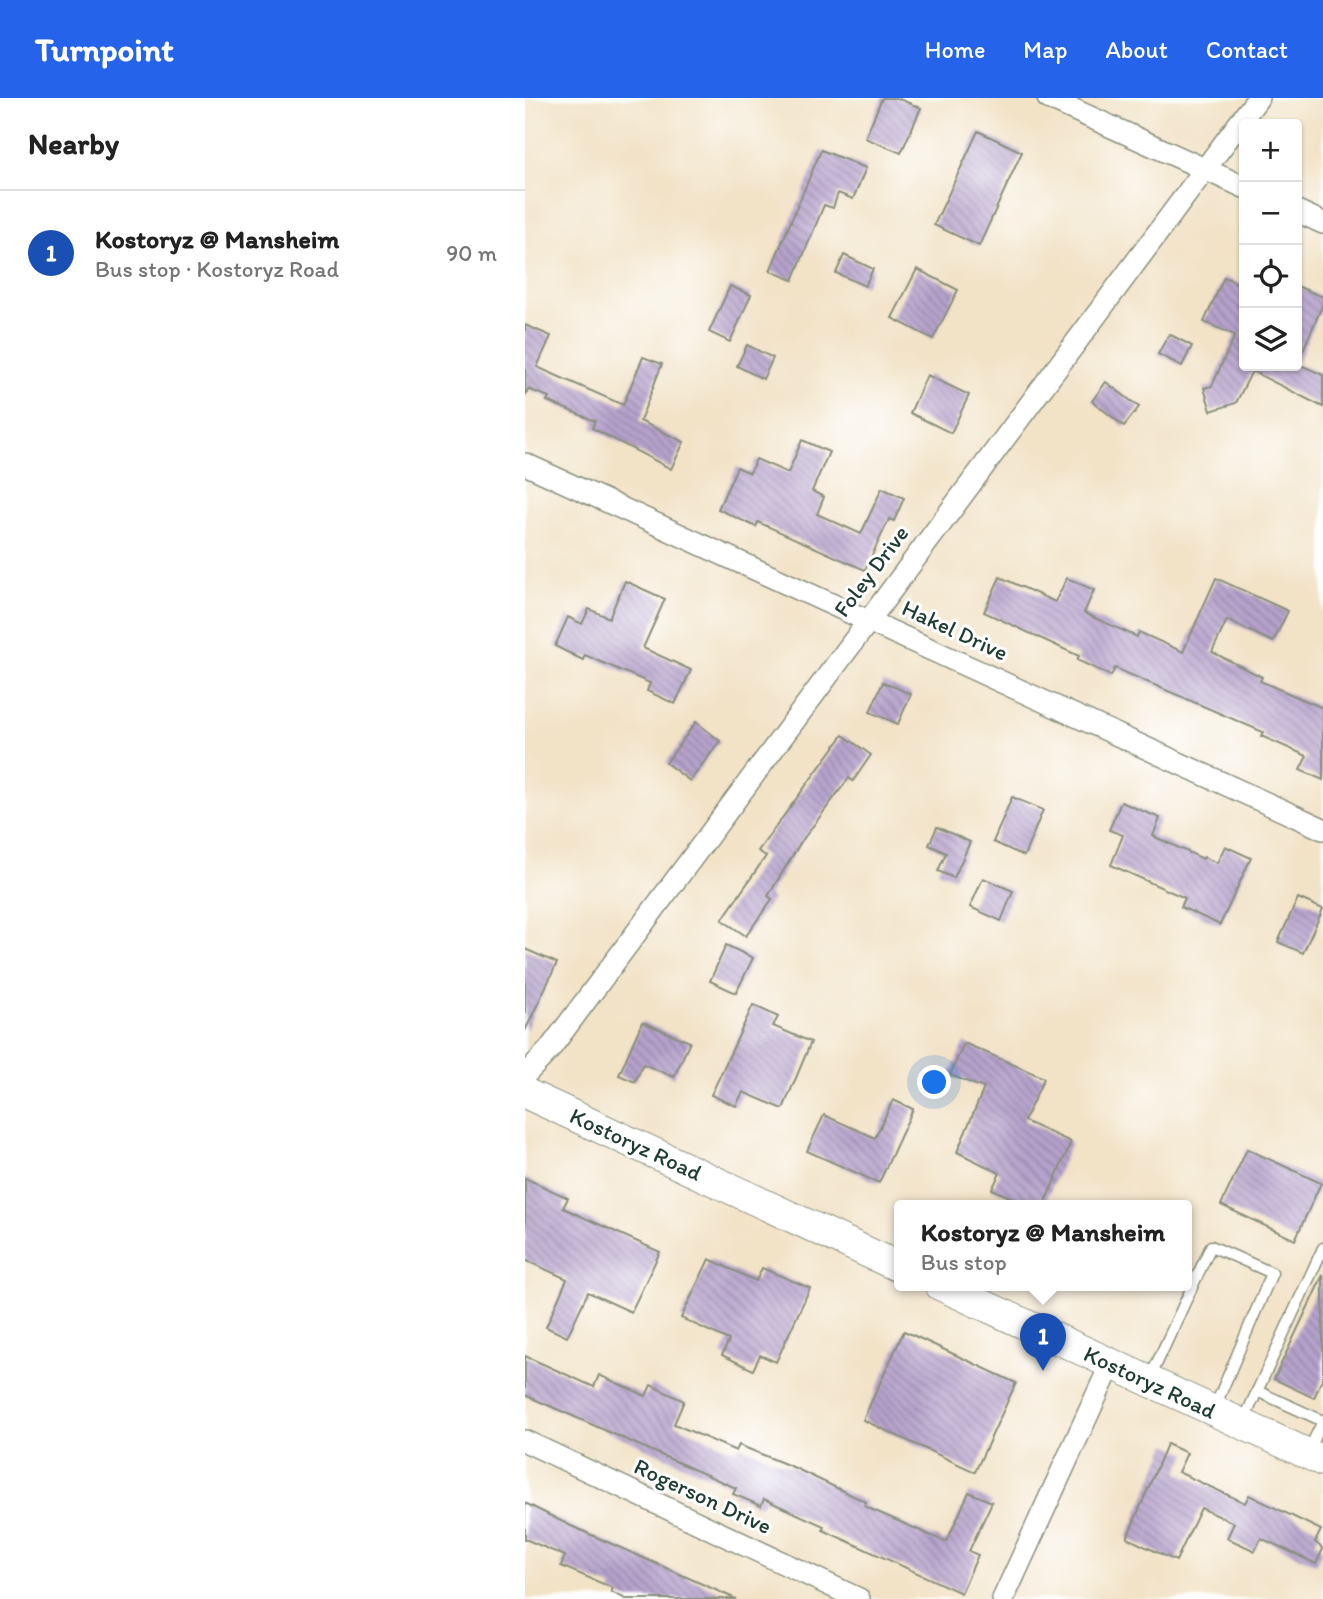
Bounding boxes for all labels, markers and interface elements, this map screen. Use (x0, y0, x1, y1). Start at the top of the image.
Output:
text: Turnpoint (35, 30, 174, 69)
text: Home (925, 35, 985, 64)
text: Map (1023, 35, 1067, 64)
text: About (1105, 35, 1168, 64)
text: Contact (1206, 35, 1288, 64)
map controls (1239, 119, 1302, 371)
button: + (1239, 119, 1302, 182)
text: Nearby (28, 125, 119, 162)
button: − (1239, 182, 1302, 245)
text: Kostoryz @ Mansheim (95, 223, 339, 255)
text: 1 (46, 239, 56, 267)
text: 90 m (446, 239, 497, 267)
button: locate (1239, 245, 1302, 308)
text: Bus stop · Kostoryz Road (95, 255, 339, 283)
button: layers (1239, 308, 1302, 371)
street label: Foley Drive (828, 520, 914, 622)
street label: Hakel Drive (898, 593, 1012, 667)
your location (917, 1065, 951, 1099)
street label: Kostoryz Road (566, 1101, 707, 1187)
popup (894, 1200, 1192, 1291)
text: Kostoryz @ Mansheim (921, 1216, 1165, 1248)
text: Bus stop (921, 1248, 1007, 1276)
pin: 1 (1020, 1313, 1066, 1371)
street label: Kostoryz Road (1080, 1339, 1221, 1425)
street label: Rogerson Drive (630, 1452, 776, 1540)

